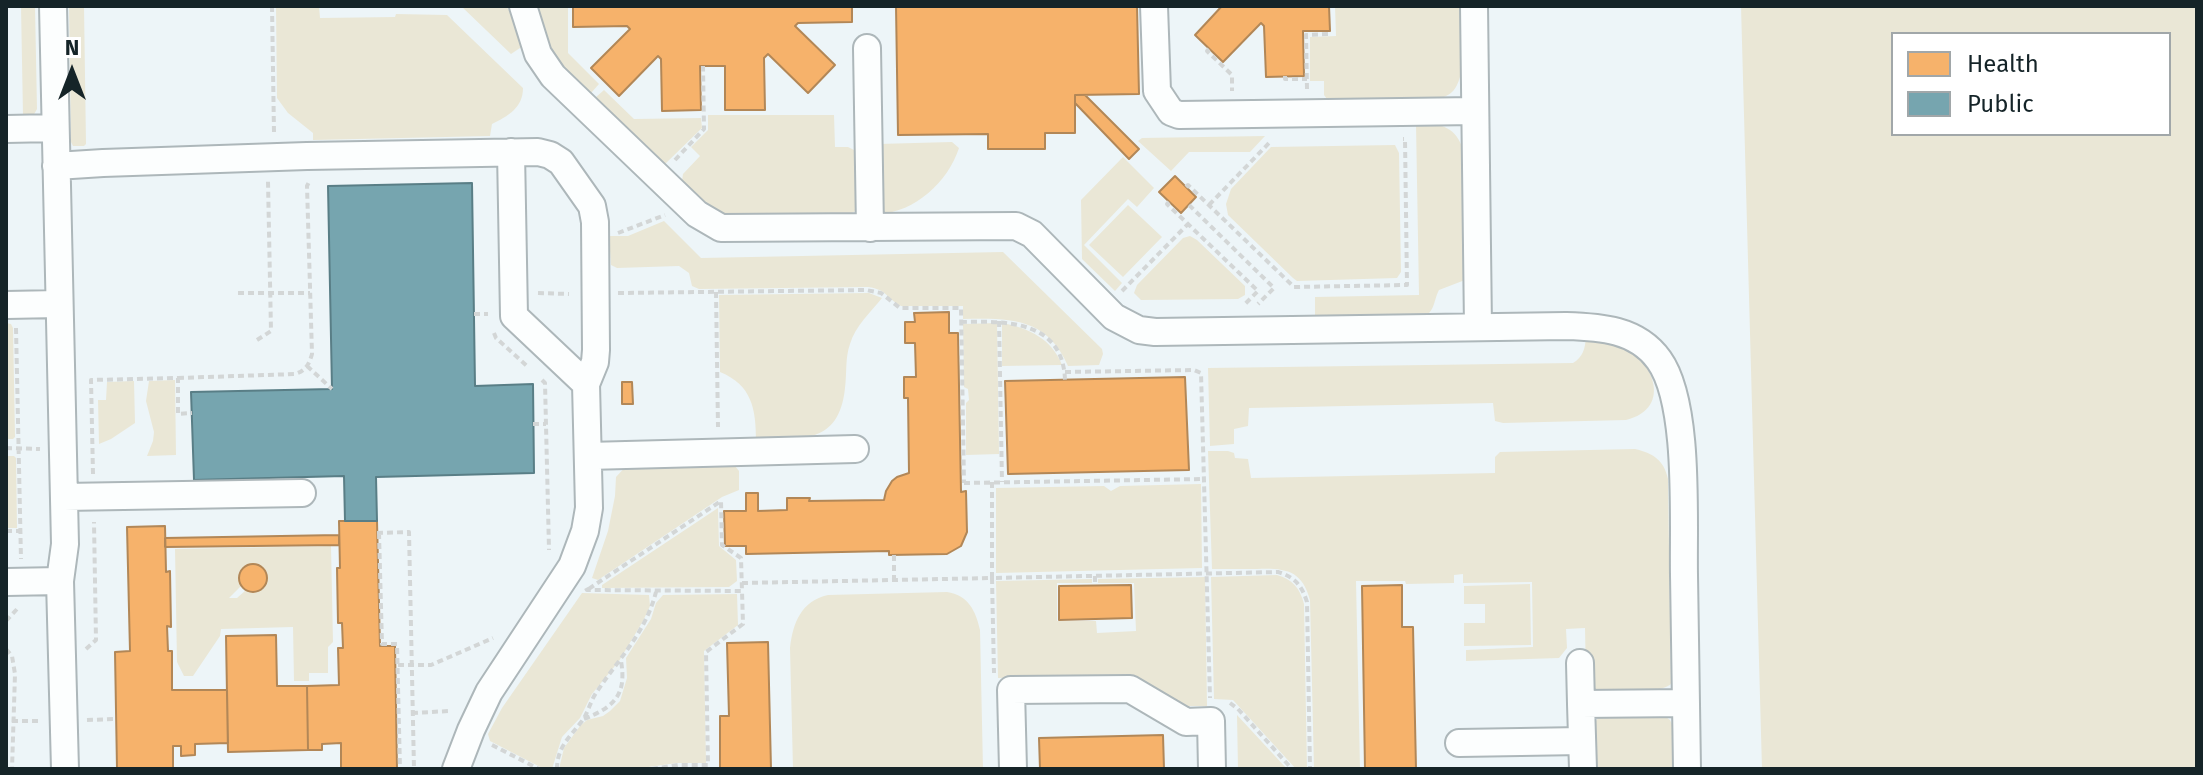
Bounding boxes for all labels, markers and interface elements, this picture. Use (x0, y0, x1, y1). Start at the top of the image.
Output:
north arrow (32, 32, 112, 112)
legend (1891, 32, 2171, 136)
text: N (65, 34, 79, 61)
text: Health (1967, 50, 2039, 78)
text: Public (1967, 90, 2034, 118)

